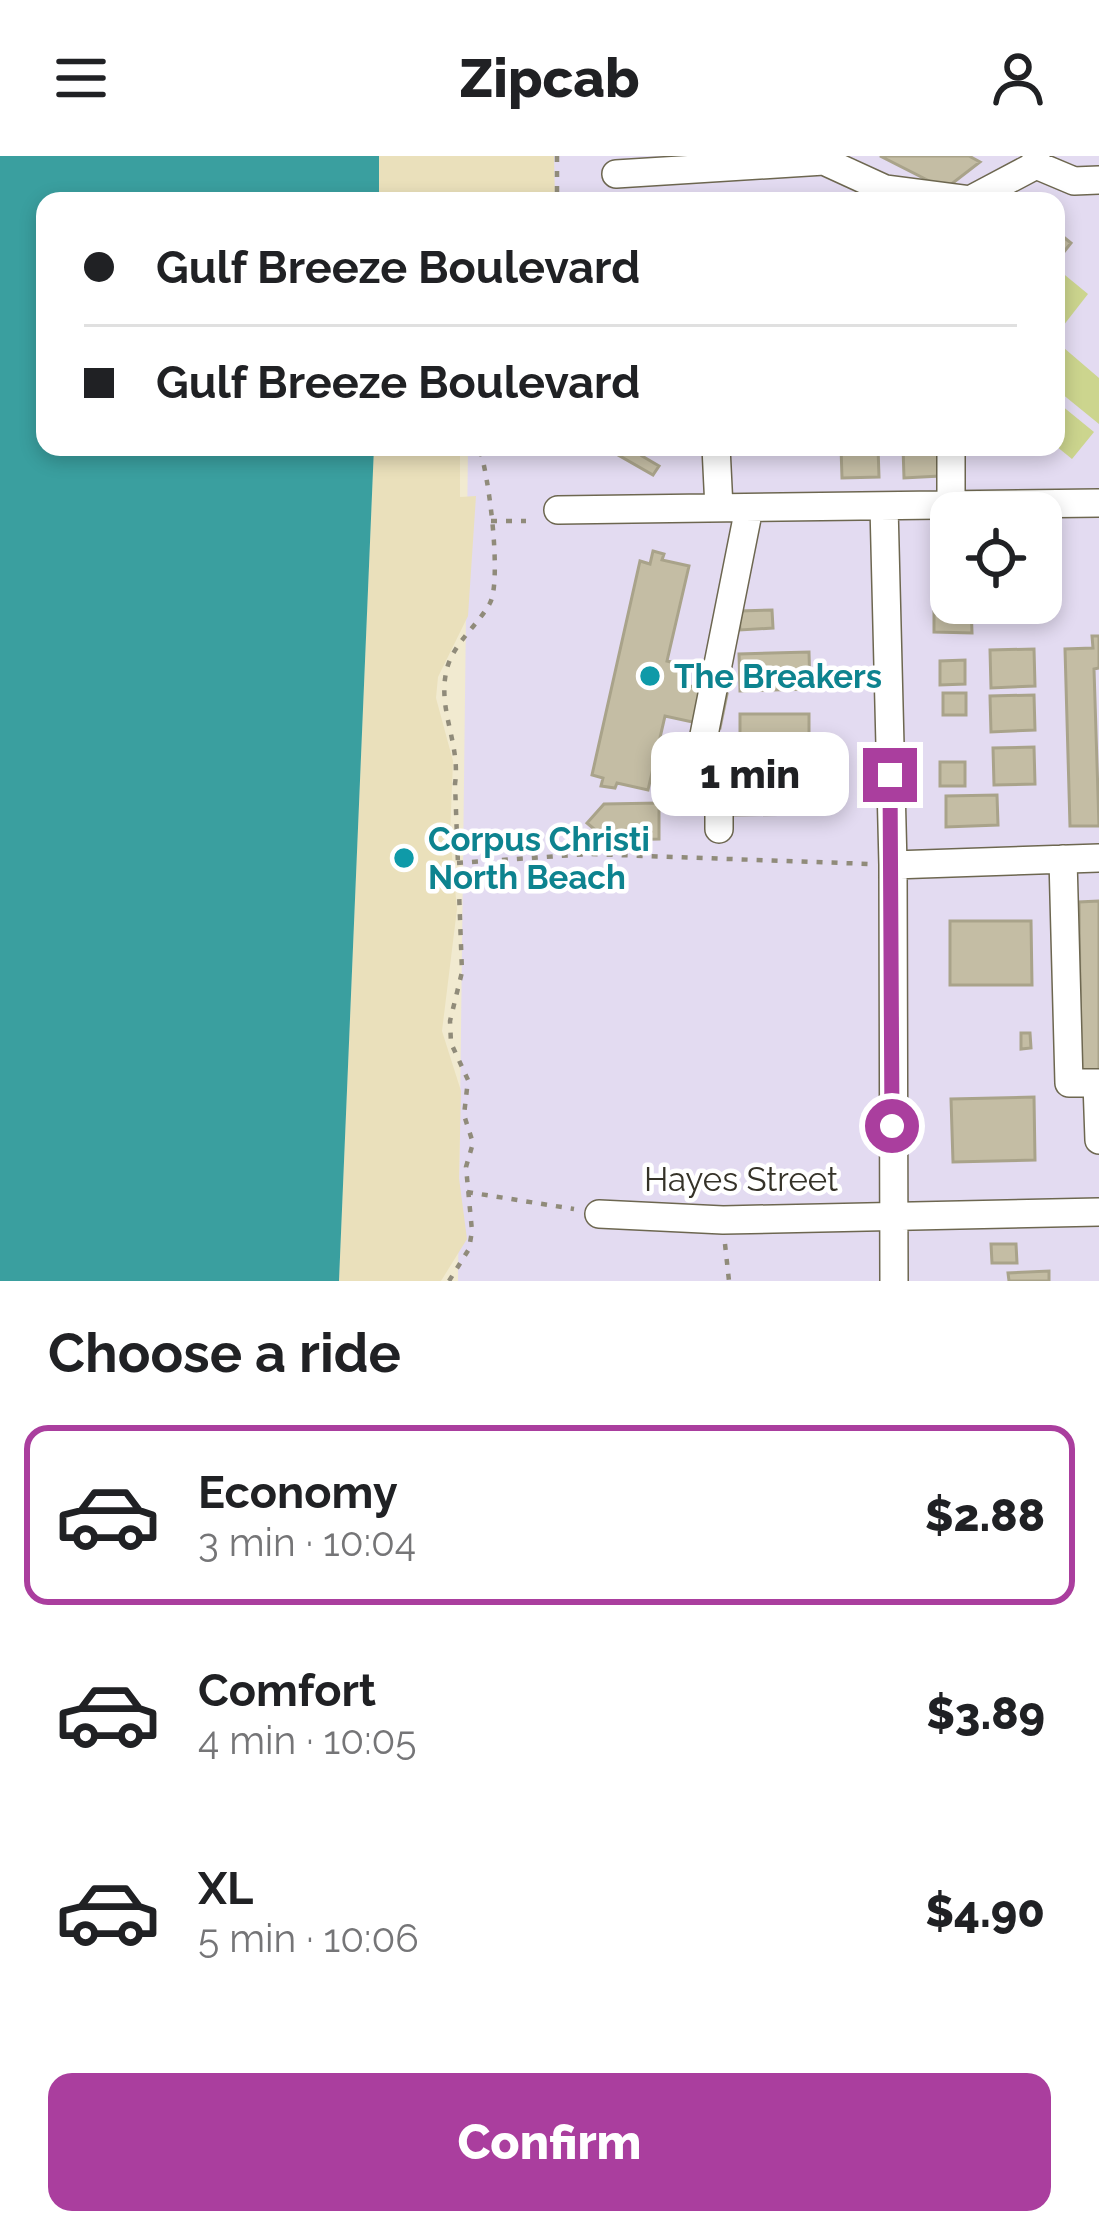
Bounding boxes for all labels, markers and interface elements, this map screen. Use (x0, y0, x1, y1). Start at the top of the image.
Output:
icon: menu (48, 45, 114, 111)
icon: person (985, 45, 1051, 111)
text: Zipcab (460, 46, 639, 110)
text: Gulf Breeze Boulevard (156, 241, 640, 294)
text: Gulf Breeze Boulevard (156, 356, 640, 409)
map controls (930, 492, 1062, 624)
button: locate (930, 492, 1062, 624)
place label: The Breakers (674, 657, 882, 696)
marker: The Breakers (637, 663, 663, 689)
callout: 1 min (650, 733, 848, 817)
route end (863, 748, 917, 802)
text: 1 min (700, 751, 800, 797)
place label: Corpus Christi North Beach (428, 820, 650, 897)
marker: Corpus Christi North Beach (391, 845, 417, 871)
route start (865, 1099, 919, 1153)
street label: Hayes Street (644, 1160, 838, 1199)
text: Choose a ride (48, 1321, 401, 1385)
icon: car (54, 1461, 162, 1569)
text: Economy (198, 1466, 398, 1519)
text: $2.88 (925, 1489, 1045, 1542)
text: 3 min · 10:04 (198, 1519, 416, 1565)
icon: car (54, 1659, 162, 1767)
text: Comfort (198, 1664, 376, 1717)
text: $3.89 (926, 1687, 1045, 1740)
text: 4 min · 10:05 (198, 1717, 417, 1763)
icon: car (54, 1857, 162, 1965)
text: XL (198, 1862, 253, 1915)
text: $4.90 (925, 1885, 1045, 1938)
text: 5 min · 10:06 (198, 1915, 419, 1961)
button: Confirm (48, 2073, 1051, 2211)

